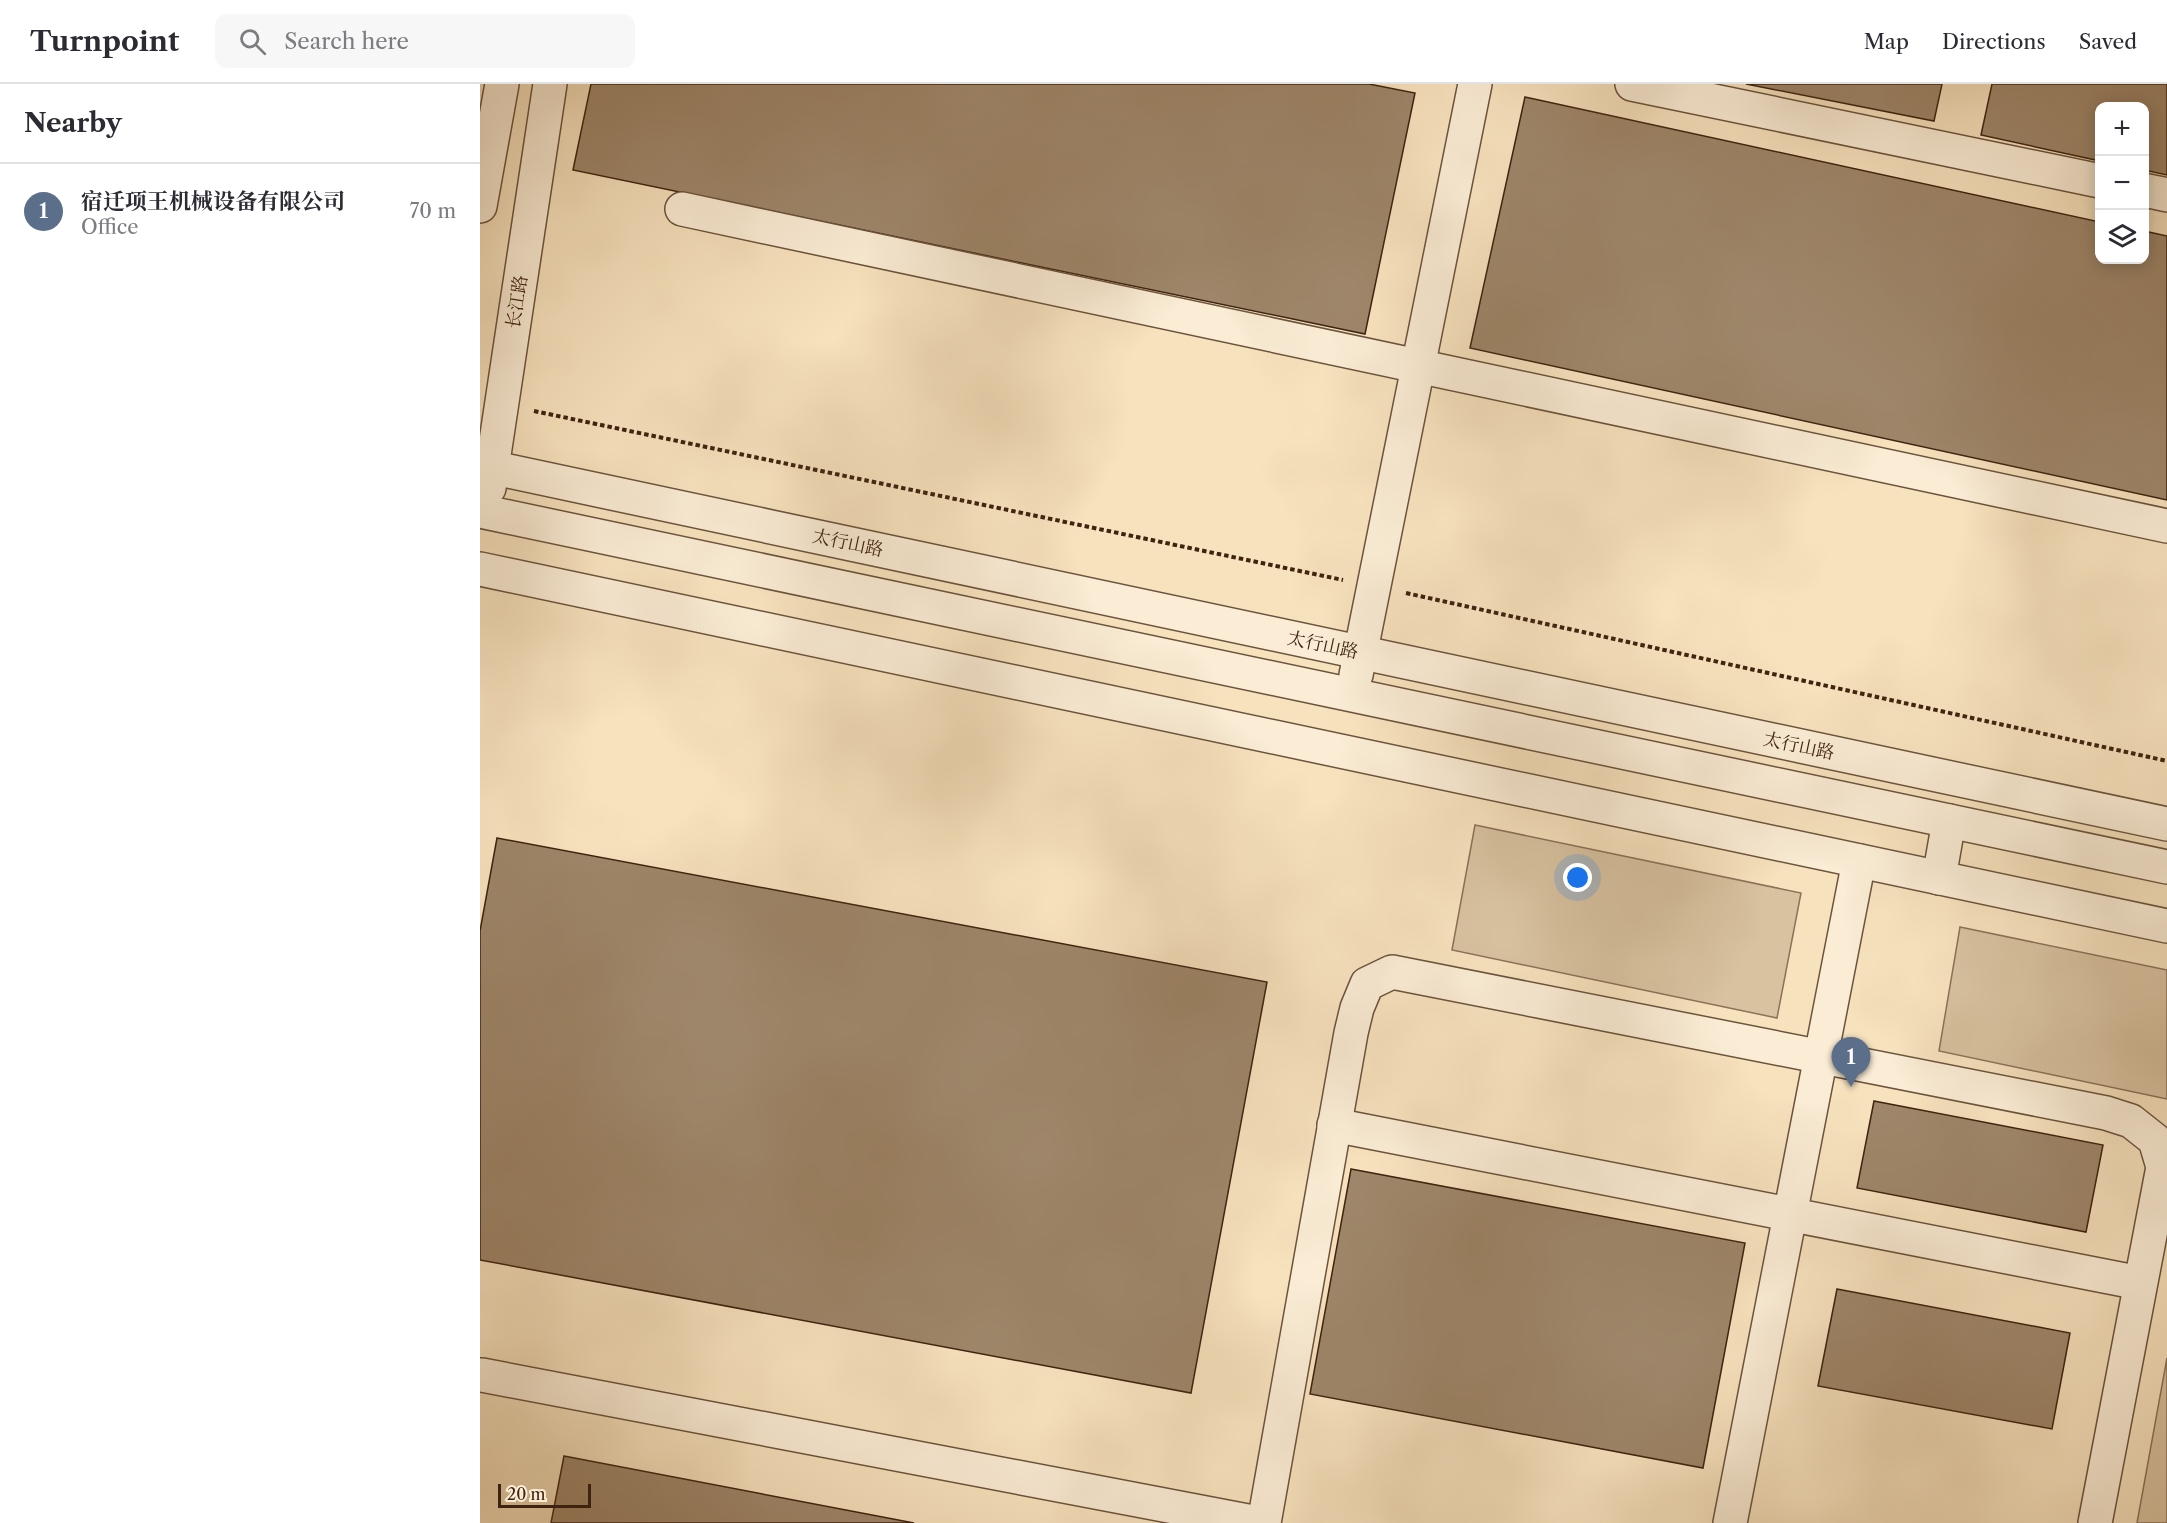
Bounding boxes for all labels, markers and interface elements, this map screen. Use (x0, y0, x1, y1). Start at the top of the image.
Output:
search box (215, 14, 635, 68)
text: Turnpoint (30, 24, 179, 58)
icon: search (236, 25, 269, 58)
text: Search here (284, 28, 409, 55)
text: Map (1864, 29, 1909, 54)
text: Directions (1942, 29, 2046, 54)
text: Saved (2079, 29, 2137, 54)
map controls (2095, 102, 2149, 264)
button: + (2095, 102, 2149, 156)
text: Nearby (24, 107, 122, 139)
button: − (2095, 156, 2149, 210)
text: 宿迁项王机械设备有限公司 (81, 188, 345, 215)
text: 1 (39, 199, 48, 223)
text: 70 m (410, 199, 456, 223)
button: layers (2095, 210, 2149, 264)
text: Office (81, 215, 139, 239)
street label: 长江路 (502, 274, 532, 330)
street label: 太行山路 (810, 525, 886, 561)
street label: 太行山路 (1285, 627, 1361, 663)
street label: 太行山路 (1761, 728, 1837, 764)
your location (1563, 863, 1592, 892)
pin: 1 (1832, 1038, 1870, 1087)
scale bar (498, 1481, 591, 1508)
text: 20 m (507, 1484, 546, 1504)

